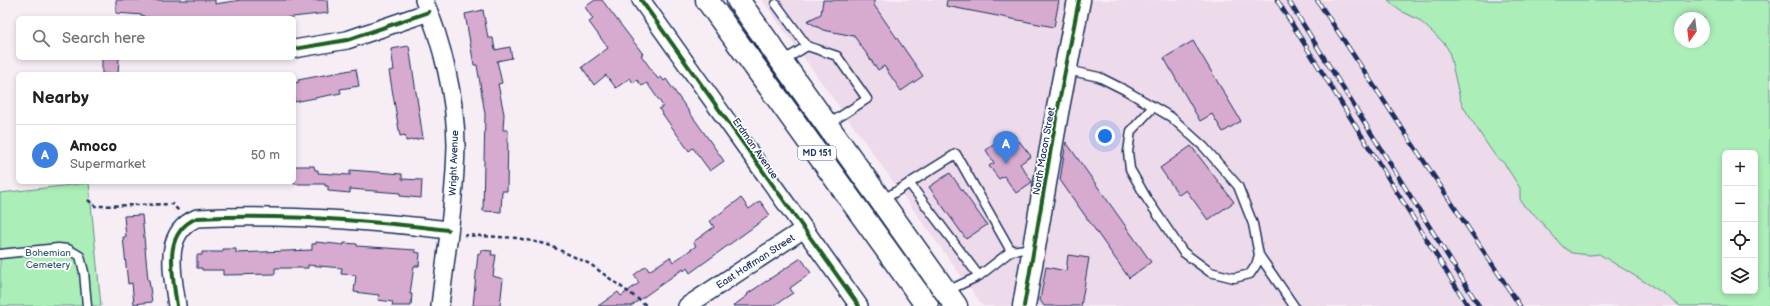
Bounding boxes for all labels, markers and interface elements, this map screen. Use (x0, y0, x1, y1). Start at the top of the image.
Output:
north arrow (1674, 12, 1710, 48)
search box (16, 16, 296, 60)
icon: search (30, 27, 52, 49)
text: Search here (62, 29, 145, 48)
text: Nearby (32, 88, 89, 108)
street label: North Macon Street (1030, 106, 1058, 196)
street label: Erdman Avenue (730, 116, 781, 181)
your location (1095, 126, 1115, 146)
street label: Wright Avenue (447, 130, 461, 196)
pin: A (993, 131, 1019, 164)
text: Amoco (70, 137, 117, 156)
road number: MD 151 (798, 146, 836, 160)
text: A (41, 147, 49, 163)
text: 50 m (251, 147, 280, 163)
map controls (1722, 150, 1758, 294)
button: + (1722, 150, 1758, 186)
text: Supermarket (70, 156, 146, 172)
button: − (1722, 186, 1758, 222)
button: locate (1722, 222, 1758, 258)
street label: East Hoffman Street (714, 232, 797, 292)
park label: Bohemian Cemetery (25, 247, 71, 271)
button: layers (1722, 258, 1758, 294)

